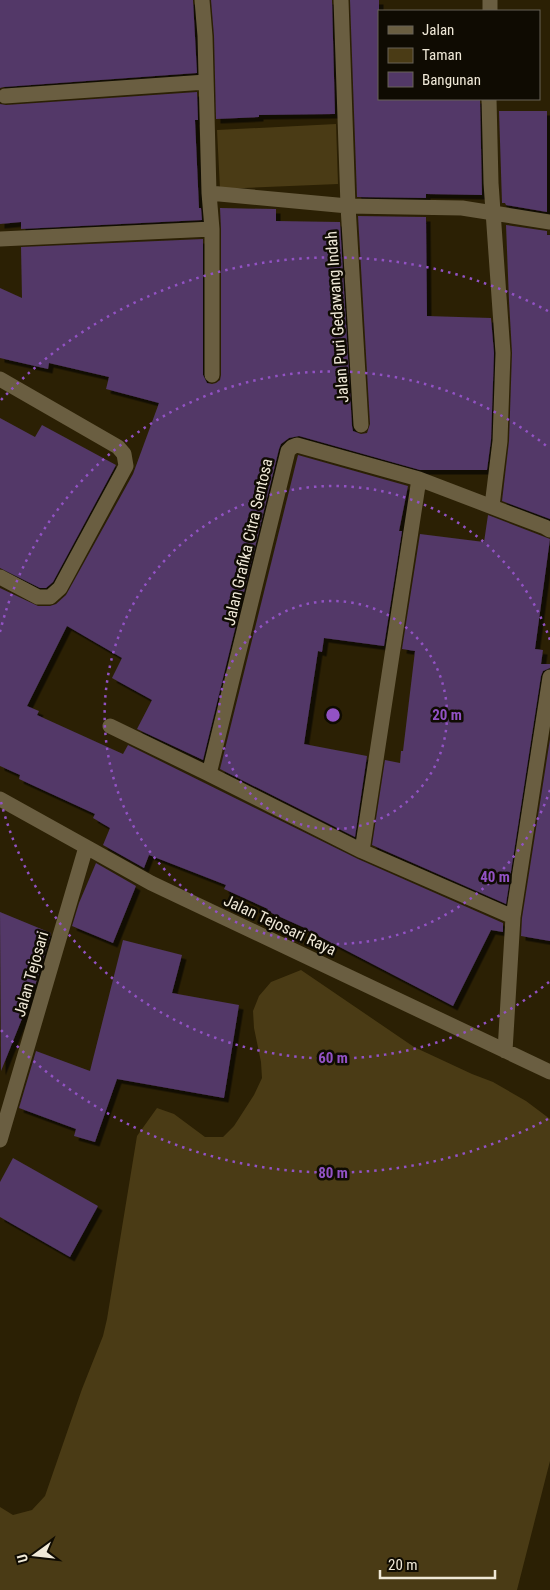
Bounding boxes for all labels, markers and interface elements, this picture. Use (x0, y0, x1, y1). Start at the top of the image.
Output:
legend (378, 10, 540, 100)
text: Jalan (422, 21, 454, 39)
text: Taman (422, 46, 462, 64)
text: Bangunan (422, 71, 481, 89)
street label: Jalan Puri Gedawang Indah (322, 231, 352, 403)
street label: Jalan Grafika Citra Sentosa (220, 457, 276, 627)
centre of rings (324, 706, 342, 724)
text: 20 m (432, 706, 462, 724)
text: 40 m (480, 868, 510, 886)
street label: Jalan Tejosari Raya (221, 891, 339, 959)
street label: Jalan Tejosari (10, 929, 52, 1019)
text: 60 m (318, 1049, 348, 1067)
text: 80 m (318, 1164, 348, 1182)
north arrow (10, 1530, 60, 1580)
scale bar (380, 1548, 495, 1580)
text: U (14, 1552, 31, 1564)
text: 20 m (388, 1556, 418, 1574)

